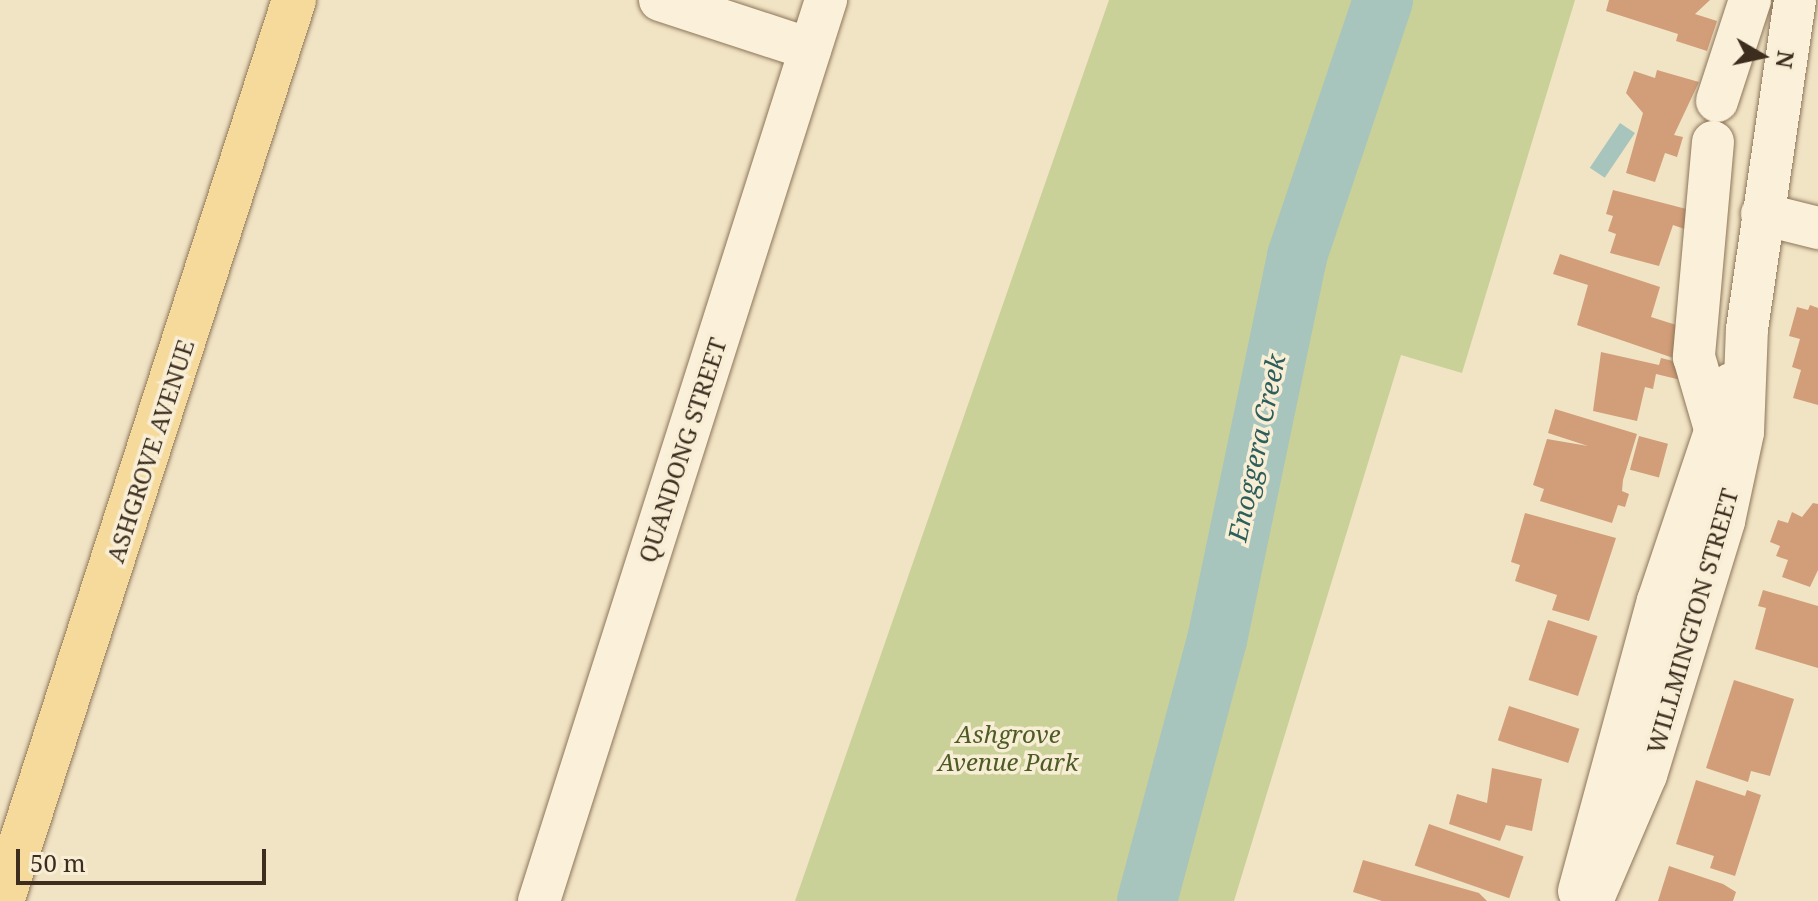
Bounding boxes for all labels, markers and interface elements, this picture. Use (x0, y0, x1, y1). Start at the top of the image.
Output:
north arrow (1722, 16, 1802, 96)
text: N (1770, 49, 1802, 71)
street label: QUANDONG STREET (632, 334, 732, 566)
street label: ASHGROVE AVENUE (100, 336, 200, 566)
water label: Enoggera Creek (1222, 352, 1292, 544)
street label: WILLMINGTON STREET (1640, 485, 1744, 757)
park label: Ashgrove Avenue Park (938, 720, 1078, 776)
scale bar (20, 833, 270, 883)
text: 50 m (30, 846, 86, 879)

